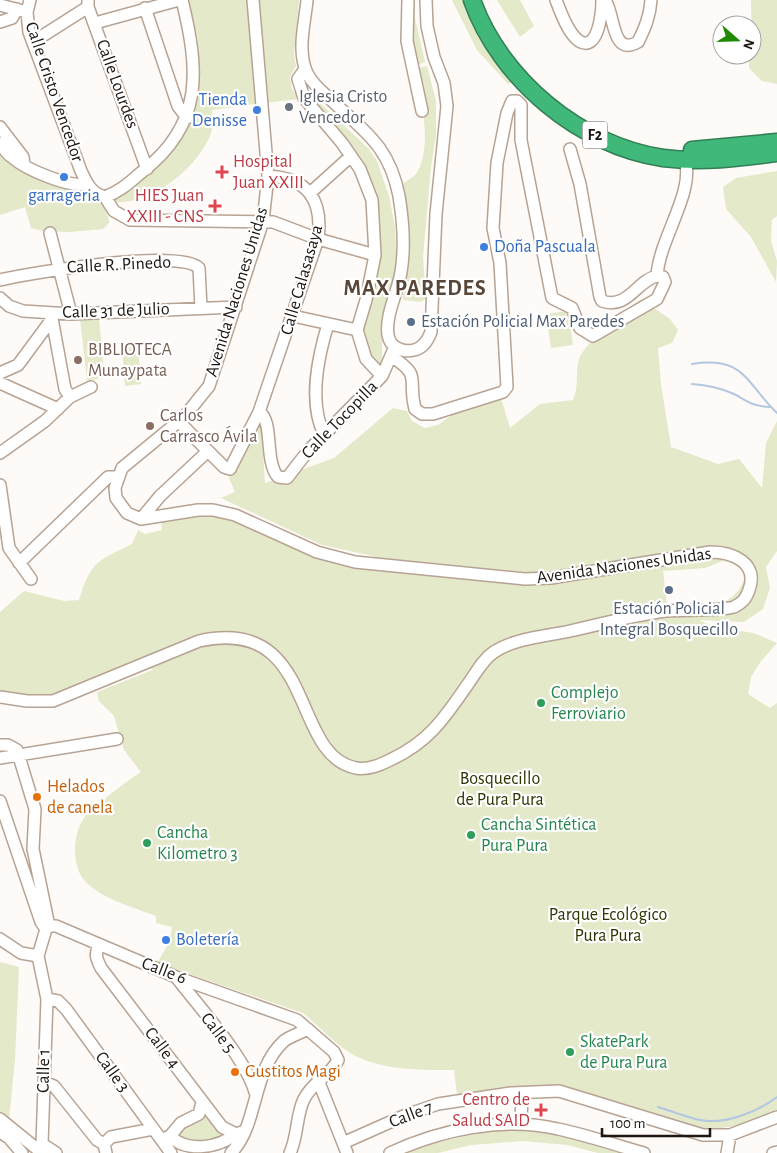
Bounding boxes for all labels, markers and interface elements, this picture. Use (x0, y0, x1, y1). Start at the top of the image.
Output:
north arrow (712, 15, 762, 65)
street label: Calle Cristo Vencedor (22, 20, 86, 165)
street label: Calle Lourdes (93, 37, 141, 131)
text: N (740, 37, 757, 51)
place label: Iglesia Cristo Vencedor (299, 88, 388, 127)
place label: Tienda Denisse (192, 91, 247, 130)
marker: Iglesia Cristo Vencedor (283, 101, 295, 113)
marker: Tienda Denisse (251, 104, 263, 116)
road number: F2 (582, 122, 608, 148)
place label: Hospital Juan XXIII (233, 153, 304, 192)
marker: Hospital Juan XXIII (215, 165, 229, 179)
marker: garrageria (58, 171, 70, 183)
place label: garrageria (28, 187, 100, 205)
place label: HIES Juan XXIII - CNS (127, 187, 204, 226)
marker: HIES Juan XXIII - CNS (208, 199, 222, 213)
street label: Avenida Naciones Unidas (203, 205, 271, 379)
street label: Calle Calasasaya (278, 223, 326, 337)
place label: Doña Pascuala (494, 238, 596, 256)
marker: Doña Pascuala (478, 241, 490, 253)
street label: Calle R. Pinedo (66, 253, 172, 277)
district label: MAX PAREDES (343, 277, 487, 299)
street label: Calle 31 de Julio (62, 300, 170, 322)
place label: Estación Policial Max Paredes (421, 313, 624, 331)
marker: Estación Policial Max Paredes (405, 316, 417, 328)
place label: BIBLIOTECA Munaypata (88, 341, 172, 380)
marker: BIBLIOTECA Munaypata (72, 354, 84, 366)
street label: Calle Tocopilla (299, 377, 381, 463)
place label: Carlos Carrasco Ávila (160, 407, 257, 446)
marker: Carlos Carrasco Ávila (144, 420, 156, 432)
street label: Avenida Naciones Unidas (535, 545, 713, 587)
marker: Estación Policial Integral Bosquecillo (663, 584, 675, 596)
place label: Estación Policial Integral Bosquecillo (600, 600, 738, 639)
place label: Complejo Ferroviario (551, 684, 626, 723)
marker: Complejo Ferroviario (535, 697, 547, 709)
park label: Bosquecillo de Pura Pura (456, 770, 544, 809)
place label: Helados de canela (47, 778, 113, 817)
marker: Helados de canela (31, 791, 43, 803)
place label: Cancha Sintética Pura Pura (481, 816, 596, 855)
place label: Cancha Kilometro 3 (157, 824, 238, 863)
marker: Cancha Sintética Pura Pura (465, 829, 477, 841)
marker: Cancha Kilometro 3 (141, 837, 153, 849)
park label: Parque Ecológico Pura Pura (549, 906, 667, 945)
place label: Boletería (176, 931, 239, 949)
marker: Boletería (160, 934, 172, 946)
street label: Calle 6 (139, 954, 189, 988)
street label: Calle 5 (197, 1009, 239, 1057)
street label: Calle 4 (141, 1024, 183, 1072)
place label: SkatePark de Pura Pura (580, 1033, 668, 1072)
marker: SkatePark de Pura Pura (564, 1046, 576, 1058)
street label: Calle 3 (91, 1048, 133, 1096)
street label: Calle 1 (35, 1049, 53, 1093)
place label: Gustitos Magi (245, 1063, 341, 1081)
marker: Gustitos Magi (229, 1066, 241, 1078)
place label: Centro de Salud SAID (452, 1091, 530, 1130)
street label: Calle 7 (387, 1098, 435, 1132)
marker: Centro de Salud SAID (534, 1103, 548, 1117)
scale bar (602, 1106, 710, 1138)
text: 100 m (610, 1116, 645, 1131)

